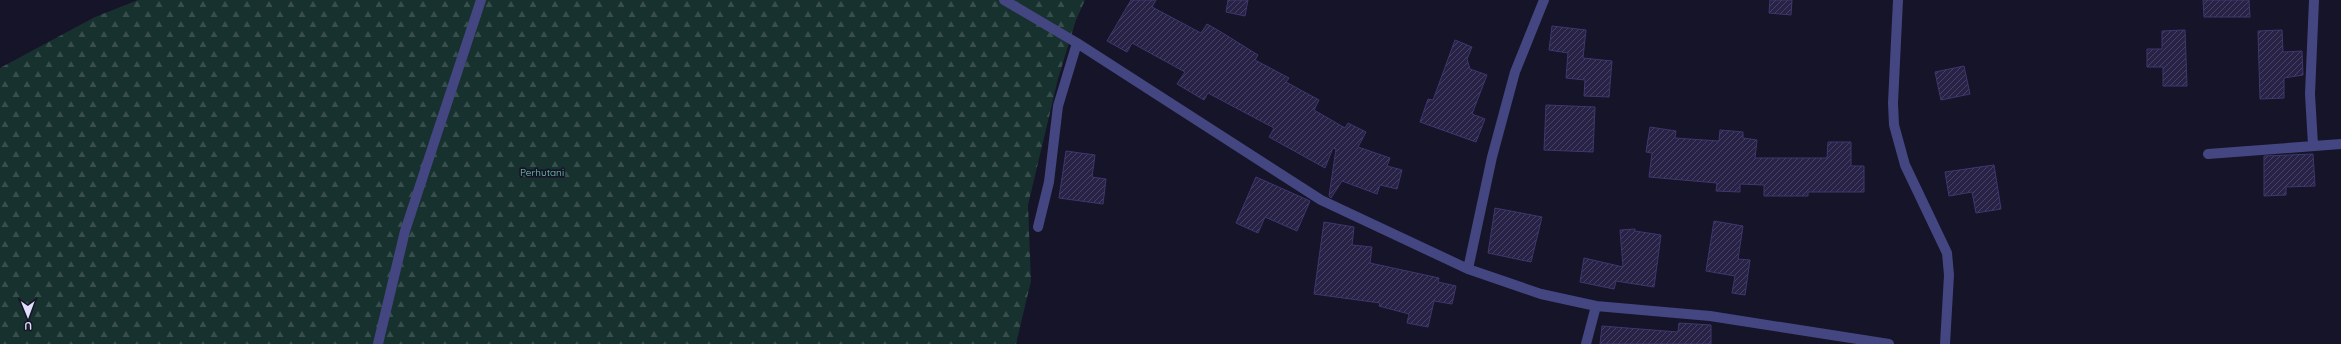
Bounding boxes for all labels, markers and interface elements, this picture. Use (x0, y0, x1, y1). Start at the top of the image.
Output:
park label: Perhutani (520, 166, 564, 179)
north arrow (8, 296, 48, 336)
text: U (24, 319, 32, 333)

